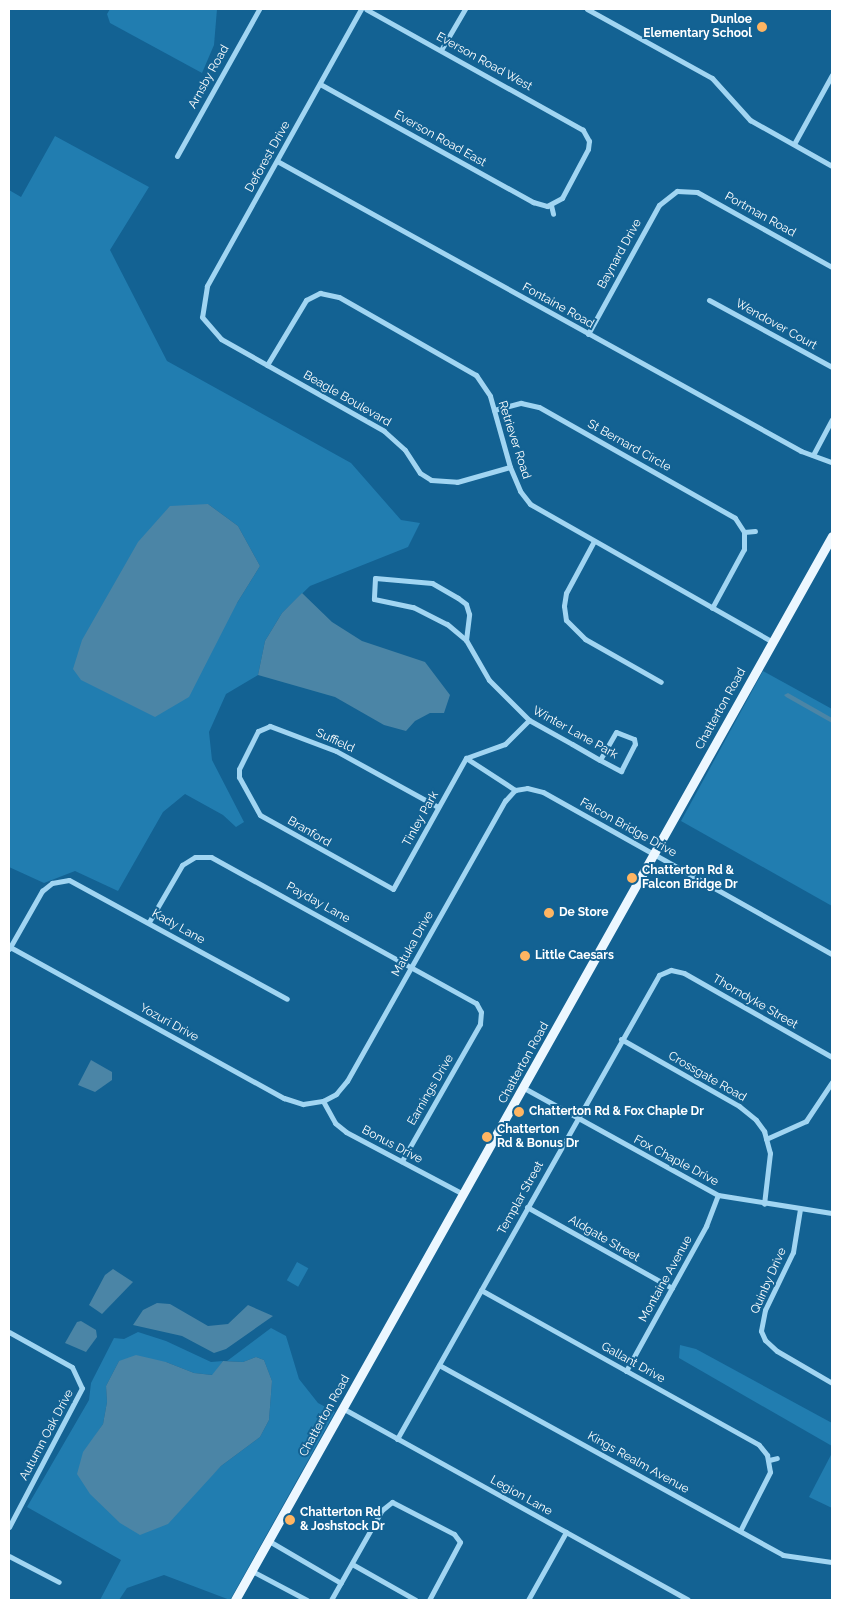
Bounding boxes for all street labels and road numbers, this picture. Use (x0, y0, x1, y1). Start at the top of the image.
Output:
street label: Everson Road West (433, 30, 535, 94)
street label: Arnsby Road (186, 43, 232, 111)
street label: Everson Road East (391, 108, 489, 170)
street label: Deforest Drive (243, 119, 293, 195)
street label: Portman Road (722, 190, 798, 240)
street label: Baynard Drive (595, 217, 645, 291)
street label: Fontaine Road (520, 280, 596, 332)
street label: Wendover Court (733, 297, 819, 353)
street label: Beagle Boulevard (301, 368, 393, 430)
street label: Retriever Road (495, 399, 533, 481)
street label: St Bernard Circle (585, 417, 673, 475)
street label: Chatterton Road (693, 666, 749, 752)
street label: Winter Lane Park (530, 704, 620, 762)
street label: Suffield (313, 726, 357, 756)
street label: Tinley Park (400, 789, 442, 849)
street label: Falcon Bridge Drive (577, 795, 679, 861)
street label: Branford (285, 814, 333, 850)
street label: Payday Lane (283, 879, 353, 927)
street label: Kady Lane (149, 906, 207, 948)
street label: Matuka Drive (389, 909, 437, 979)
street label: Thorndyke Street (710, 972, 800, 1032)
street label: Yozuri Drive (137, 1001, 201, 1045)
street label: Chatterton Road (496, 1020, 552, 1106)
street label: Crossgate Road (665, 1049, 749, 1105)
street label: Earnings Drive (405, 1052, 457, 1128)
street label: Bonus Drive (359, 1123, 425, 1167)
street label: Fox Chaple Drive (631, 1133, 721, 1189)
street label: Templar Street (495, 1159, 547, 1237)
street label: Aldgate Street (566, 1213, 642, 1265)
street label: Montaine Avenue (636, 1233, 696, 1325)
street label: Quinby Drive (748, 1246, 790, 1316)
street label: Gallant Drive (599, 1340, 667, 1386)
street label: Chatterton Road (297, 1373, 353, 1459)
street label: Autumn Oak Drive (17, 1387, 77, 1483)
street label: Kings Realm Avenue (585, 1429, 691, 1497)
street label: Legion Lane (487, 1473, 555, 1519)

